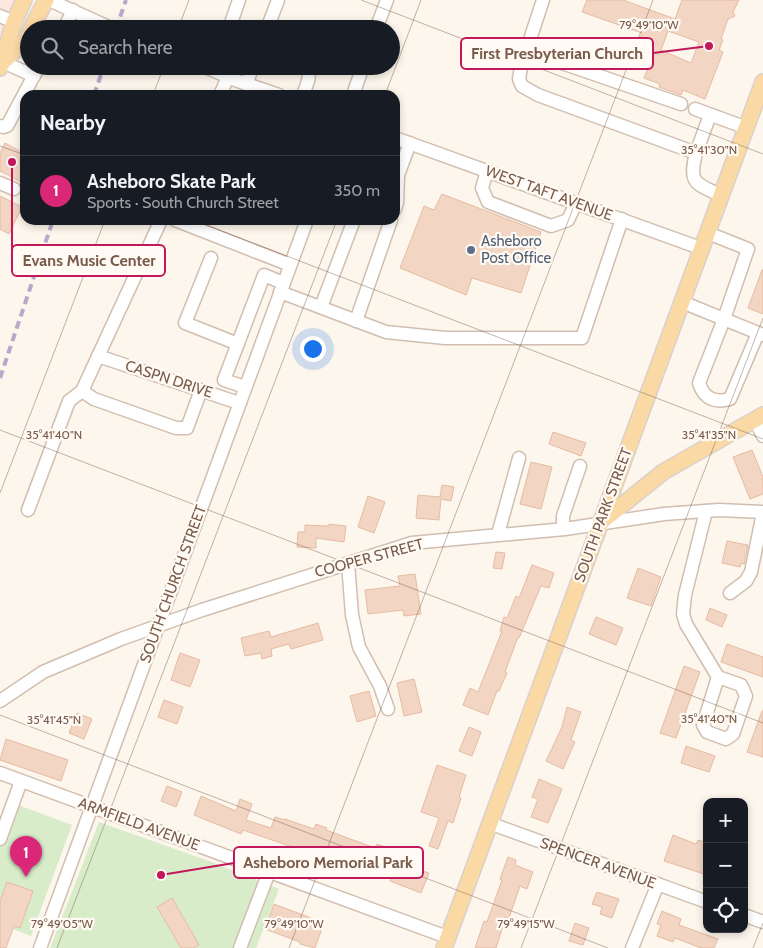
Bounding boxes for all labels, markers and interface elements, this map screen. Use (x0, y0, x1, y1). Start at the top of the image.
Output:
text: 79°49'10"W (619, 17, 679, 32)
search box (20, 20, 400, 75)
icon: search (38, 34, 66, 62)
text: Search here (78, 36, 172, 59)
callout: First Presbyterian Church (461, 38, 653, 69)
text: First Presbyterian Church (471, 44, 643, 63)
text: Nearby (40, 110, 106, 135)
text: 35°41'30"N (681, 142, 737, 157)
street label: WEST TAFT AVENUE (483, 162, 615, 224)
text: Asheboro Skate Park (87, 170, 256, 193)
text: 1 (53, 181, 59, 200)
text: 350 m (334, 181, 380, 200)
text: Sports · South Church Street (87, 193, 279, 212)
place label: Asheboro Post Office (481, 232, 552, 267)
marker: Asheboro Post Office (465, 244, 477, 256)
callout: Evans Music Center (12, 245, 165, 276)
text: Evans Music Center (22, 251, 156, 270)
your location (300, 336, 326, 362)
street label: CASPN DRIVE (123, 356, 215, 402)
text: 35°41'40"N (26, 427, 82, 442)
text: 35°41'35"N (682, 427, 736, 442)
street label: SOUTH PARK STREET (570, 445, 636, 585)
street label: SOUTH CHURCH STREET (136, 503, 210, 665)
street label: COOPER STREET (313, 535, 425, 581)
text: 35°41'40"N (681, 711, 737, 726)
text: 35°41'45"N (27, 712, 81, 727)
street label: ARMFIELD AVENUE (76, 794, 202, 854)
map controls (703, 798, 748, 933)
button: + (703, 798, 748, 843)
street label: SPENCER AVENUE (538, 834, 658, 892)
pin: 1 (10, 836, 42, 877)
button: − (703, 843, 748, 888)
callout: Asheboro Memorial Park (234, 847, 423, 878)
text: Asheboro Memorial Park (243, 853, 413, 872)
button: locate (703, 888, 748, 933)
text: 79°49'05"W (31, 916, 94, 931)
text: 79°49'10"W (264, 916, 324, 931)
text: 79°49'15"W (497, 916, 555, 931)

